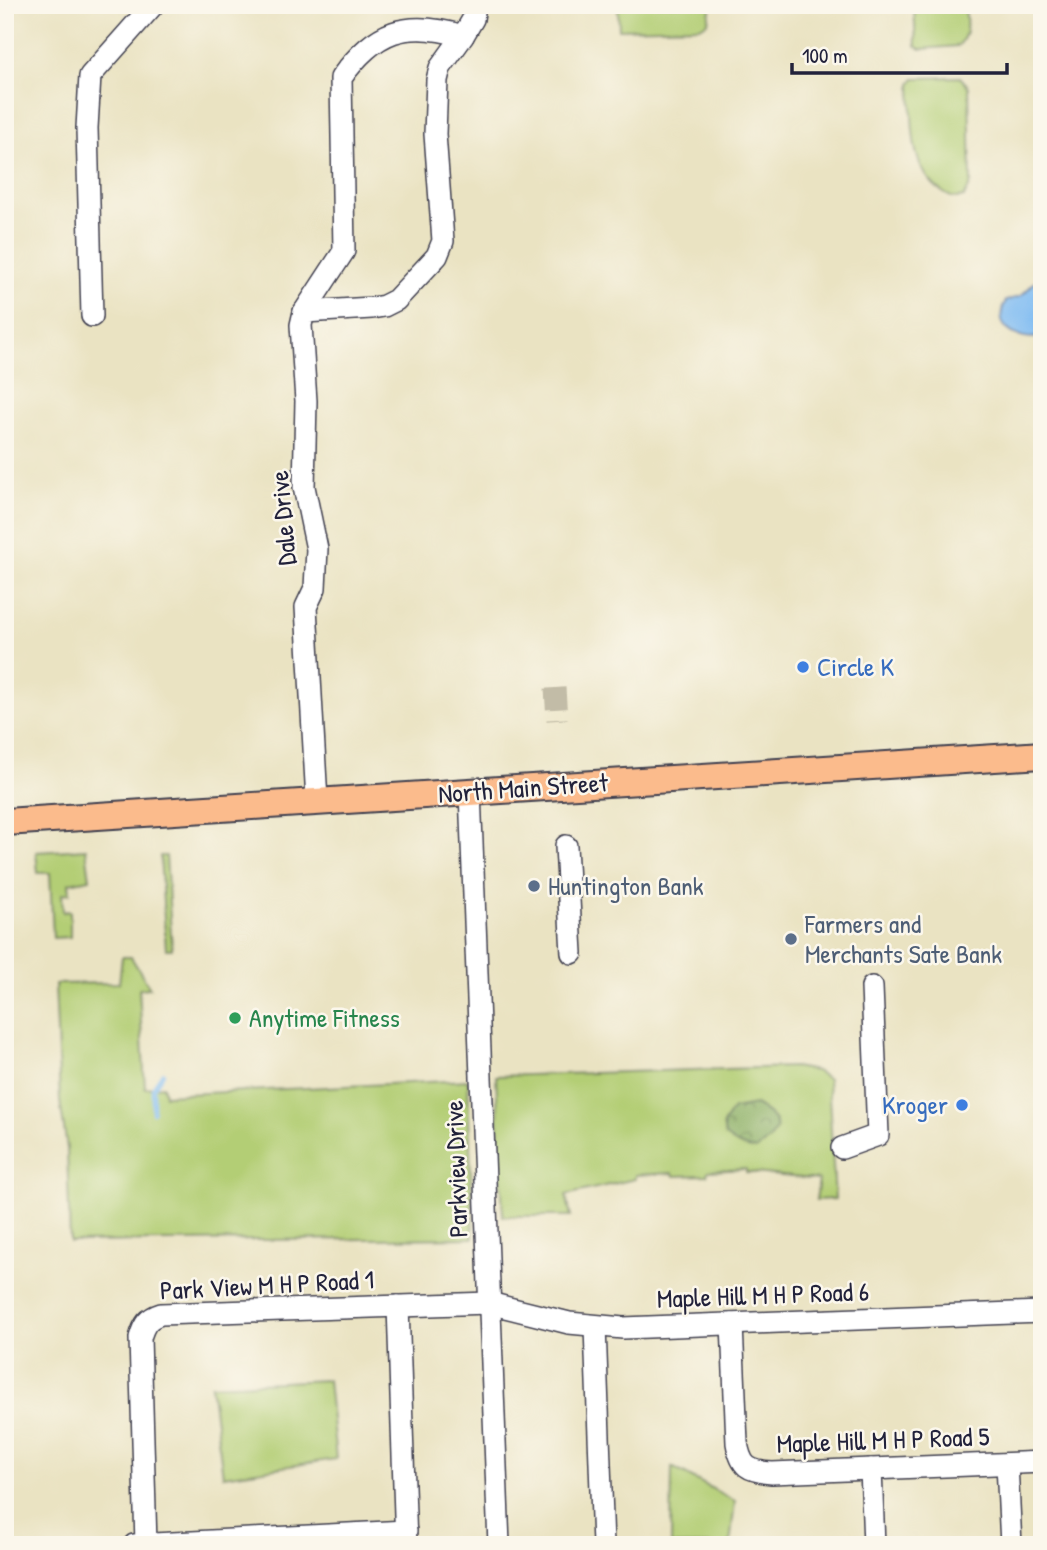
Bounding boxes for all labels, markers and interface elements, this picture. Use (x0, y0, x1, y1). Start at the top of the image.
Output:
scale bar (792, 32, 1007, 76)
text: 100 m (802, 41, 848, 70)
street label: Dale Drive (261, 469, 304, 567)
place label: Circle K (817, 649, 894, 684)
marker: Circle K (795, 659, 811, 675)
street label: North Main Street (437, 764, 610, 811)
place label: Huntington Bank (548, 868, 704, 903)
marker: Huntington Bank (526, 878, 542, 894)
place label: Farmers and Merchants Sate Bank (804, 906, 1002, 971)
marker: Farmers and Merchants Sate Bank (783, 931, 799, 947)
place label: Anytime Fitness (249, 1000, 400, 1035)
marker: Anytime Fitness (227, 1010, 243, 1026)
place label: Kroger (882, 1087, 948, 1122)
marker: Kroger (954, 1097, 970, 1113)
street label: Parkview Drive (436, 1100, 475, 1238)
street label: Park View M H P Road 1 (159, 1261, 375, 1308)
street label: Maple Hill M H P Road 6 (656, 1273, 870, 1316)
street label: Maple Hill M H P Road 5 (776, 1418, 990, 1461)

